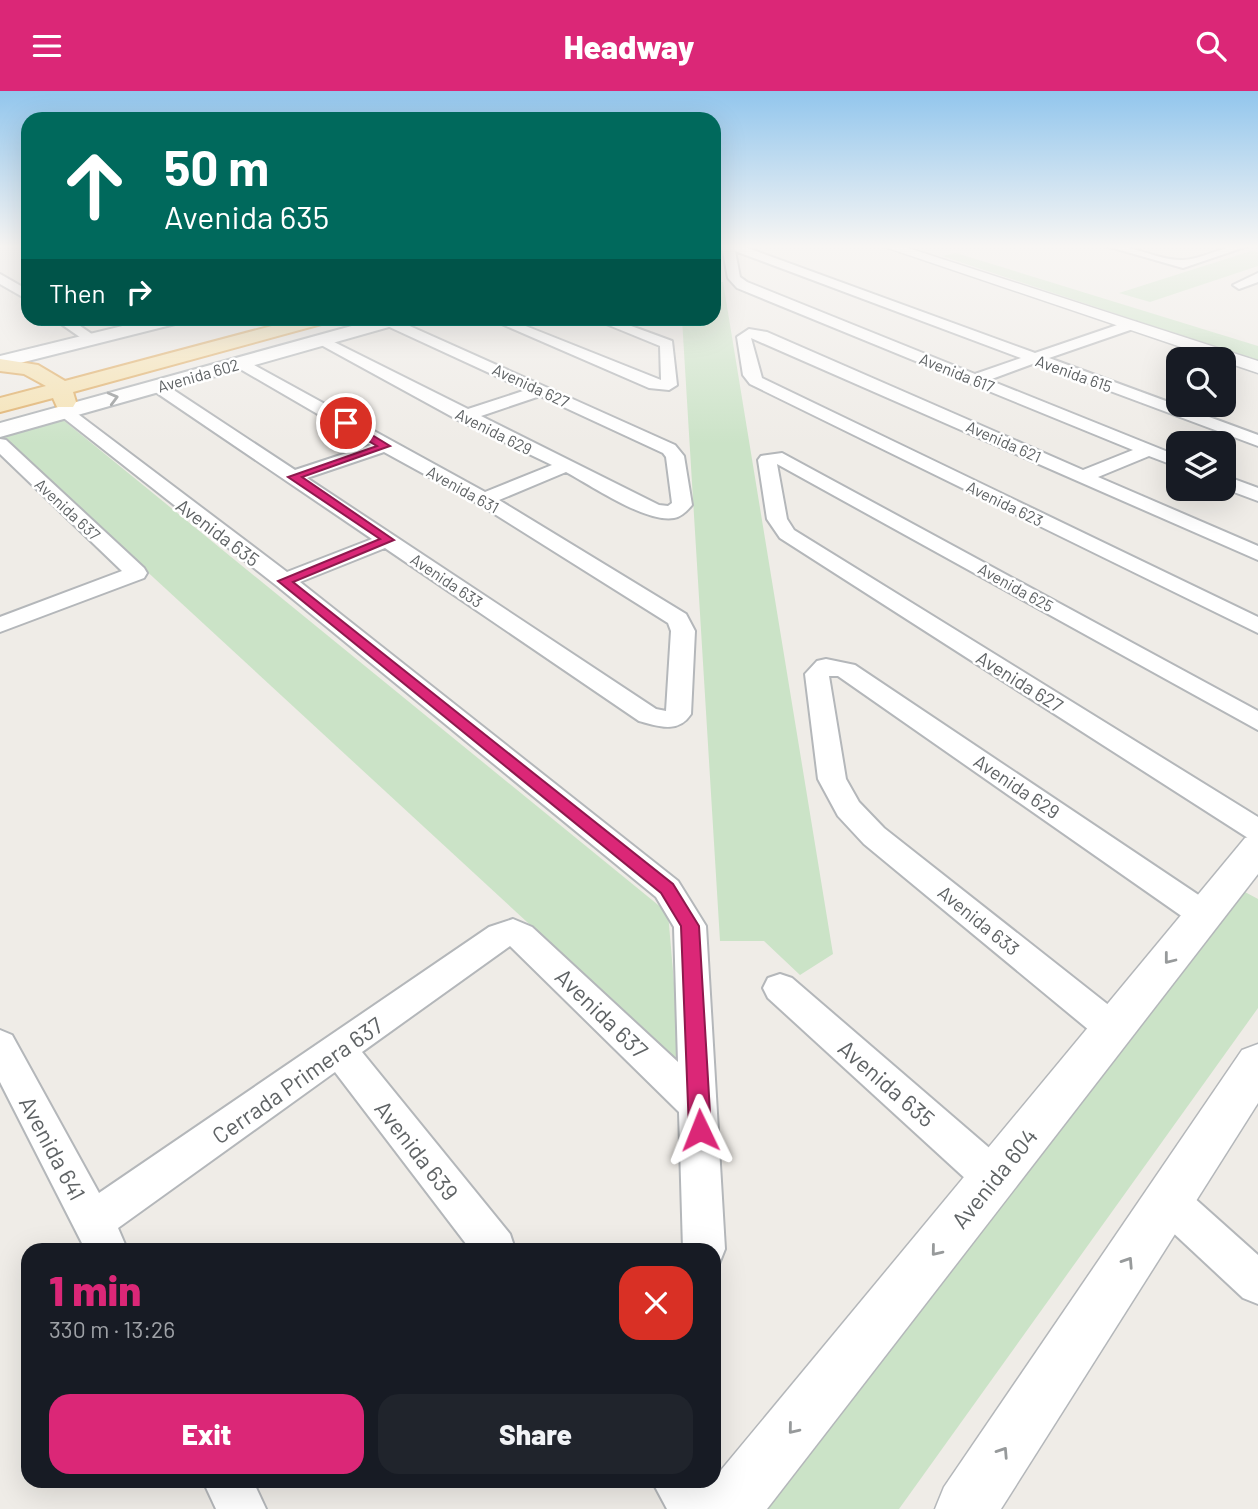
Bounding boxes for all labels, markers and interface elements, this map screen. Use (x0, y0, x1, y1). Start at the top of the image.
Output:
icon: menu (28, 27, 66, 65)
text: Headway (564, 27, 694, 65)
icon: search (1192, 27, 1230, 65)
text: 50 m (164, 137, 269, 196)
icon: ahead (49, 140, 140, 231)
text: Avenida 635 (164, 197, 329, 235)
icon: right (120, 273, 158, 311)
text: Then (49, 277, 106, 308)
map controls (1166, 347, 1236, 501)
button: search (1166, 347, 1236, 417)
street label: Avenida 617 (917, 348, 998, 396)
street label: Avenida 615 (1033, 350, 1115, 396)
street label: Avenida 602 (155, 354, 241, 396)
street label: Avenida 627 (490, 359, 573, 411)
one-way arrow (107, 392, 119, 407)
pin (316, 393, 376, 453)
icon: arrive (327, 404, 365, 442)
street label: Avenida 629 (453, 404, 535, 458)
street label: Avenida 621 (964, 416, 1044, 466)
button: layers (1166, 431, 1236, 501)
street label: Avenida 631 (423, 461, 503, 517)
street label: Avenida 637 (32, 474, 105, 544)
street label: Avenida 623 (964, 476, 1046, 530)
street label: Avenida 635 (172, 493, 264, 571)
street label: Avenida 633 (407, 549, 487, 611)
street label: Avenida 625 (975, 559, 1057, 615)
street label: Avenida 627 (972, 645, 1068, 717)
street label: Avenida 629 (970, 749, 1064, 823)
street label: Avenida 633 (934, 880, 1024, 960)
one-way arrow (1165, 951, 1178, 963)
street label: Avenida 637 (550, 962, 654, 1064)
street label: Cerrada Primera 637 (206, 1011, 388, 1149)
street label: Avenida 635 (833, 1033, 941, 1133)
street label: Avenida 641 (14, 1091, 92, 1205)
position arrow (663, 1093, 737, 1167)
street label: Avenida 639 (369, 1095, 465, 1205)
street label: Avenida 604 (945, 1122, 1043, 1234)
one-way arrow (931, 1244, 944, 1256)
one-way arrow (1120, 1256, 1133, 1269)
text: 1 min (49, 1264, 141, 1314)
button: close (619, 1266, 693, 1340)
text: 330 m · 13:26 (49, 1315, 175, 1343)
button: Exit (49, 1394, 364, 1474)
button: Share (378, 1394, 693, 1474)
one-way arrow (789, 1421, 802, 1433)
one-way arrow (995, 1447, 1008, 1460)

